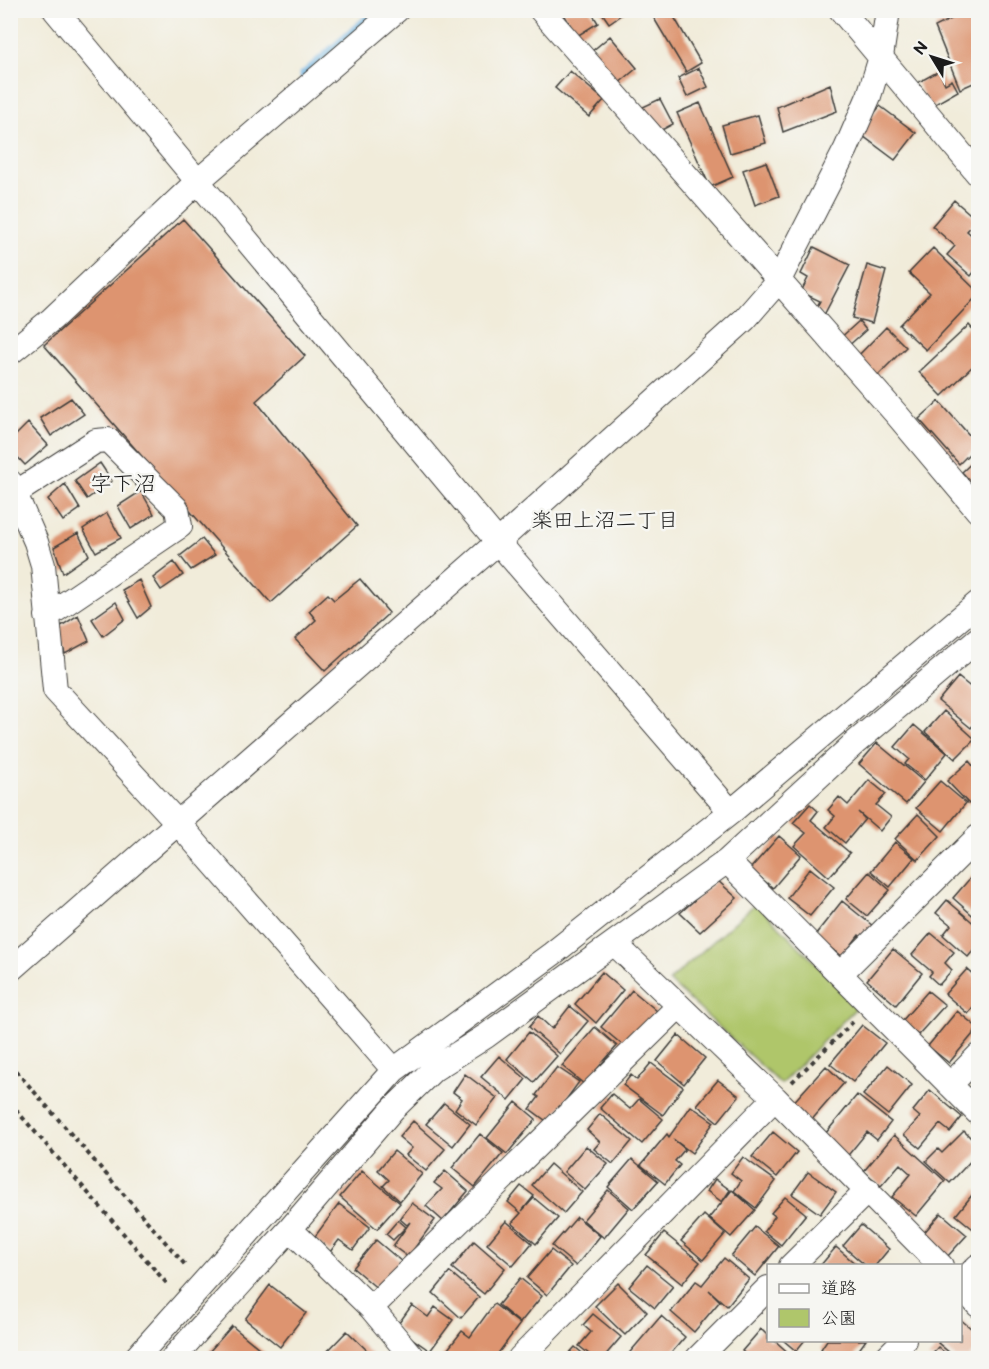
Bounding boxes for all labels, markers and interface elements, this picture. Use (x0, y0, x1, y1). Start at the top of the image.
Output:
north arrow (902, 27, 962, 87)
text: N (910, 38, 933, 59)
district label: 字下沼 (90, 471, 156, 498)
district label: 楽田上沼二丁目 (532, 508, 679, 533)
legend (767, 1264, 962, 1342)
text: 道路 (821, 1278, 857, 1299)
text: 公園 (821, 1308, 857, 1329)

